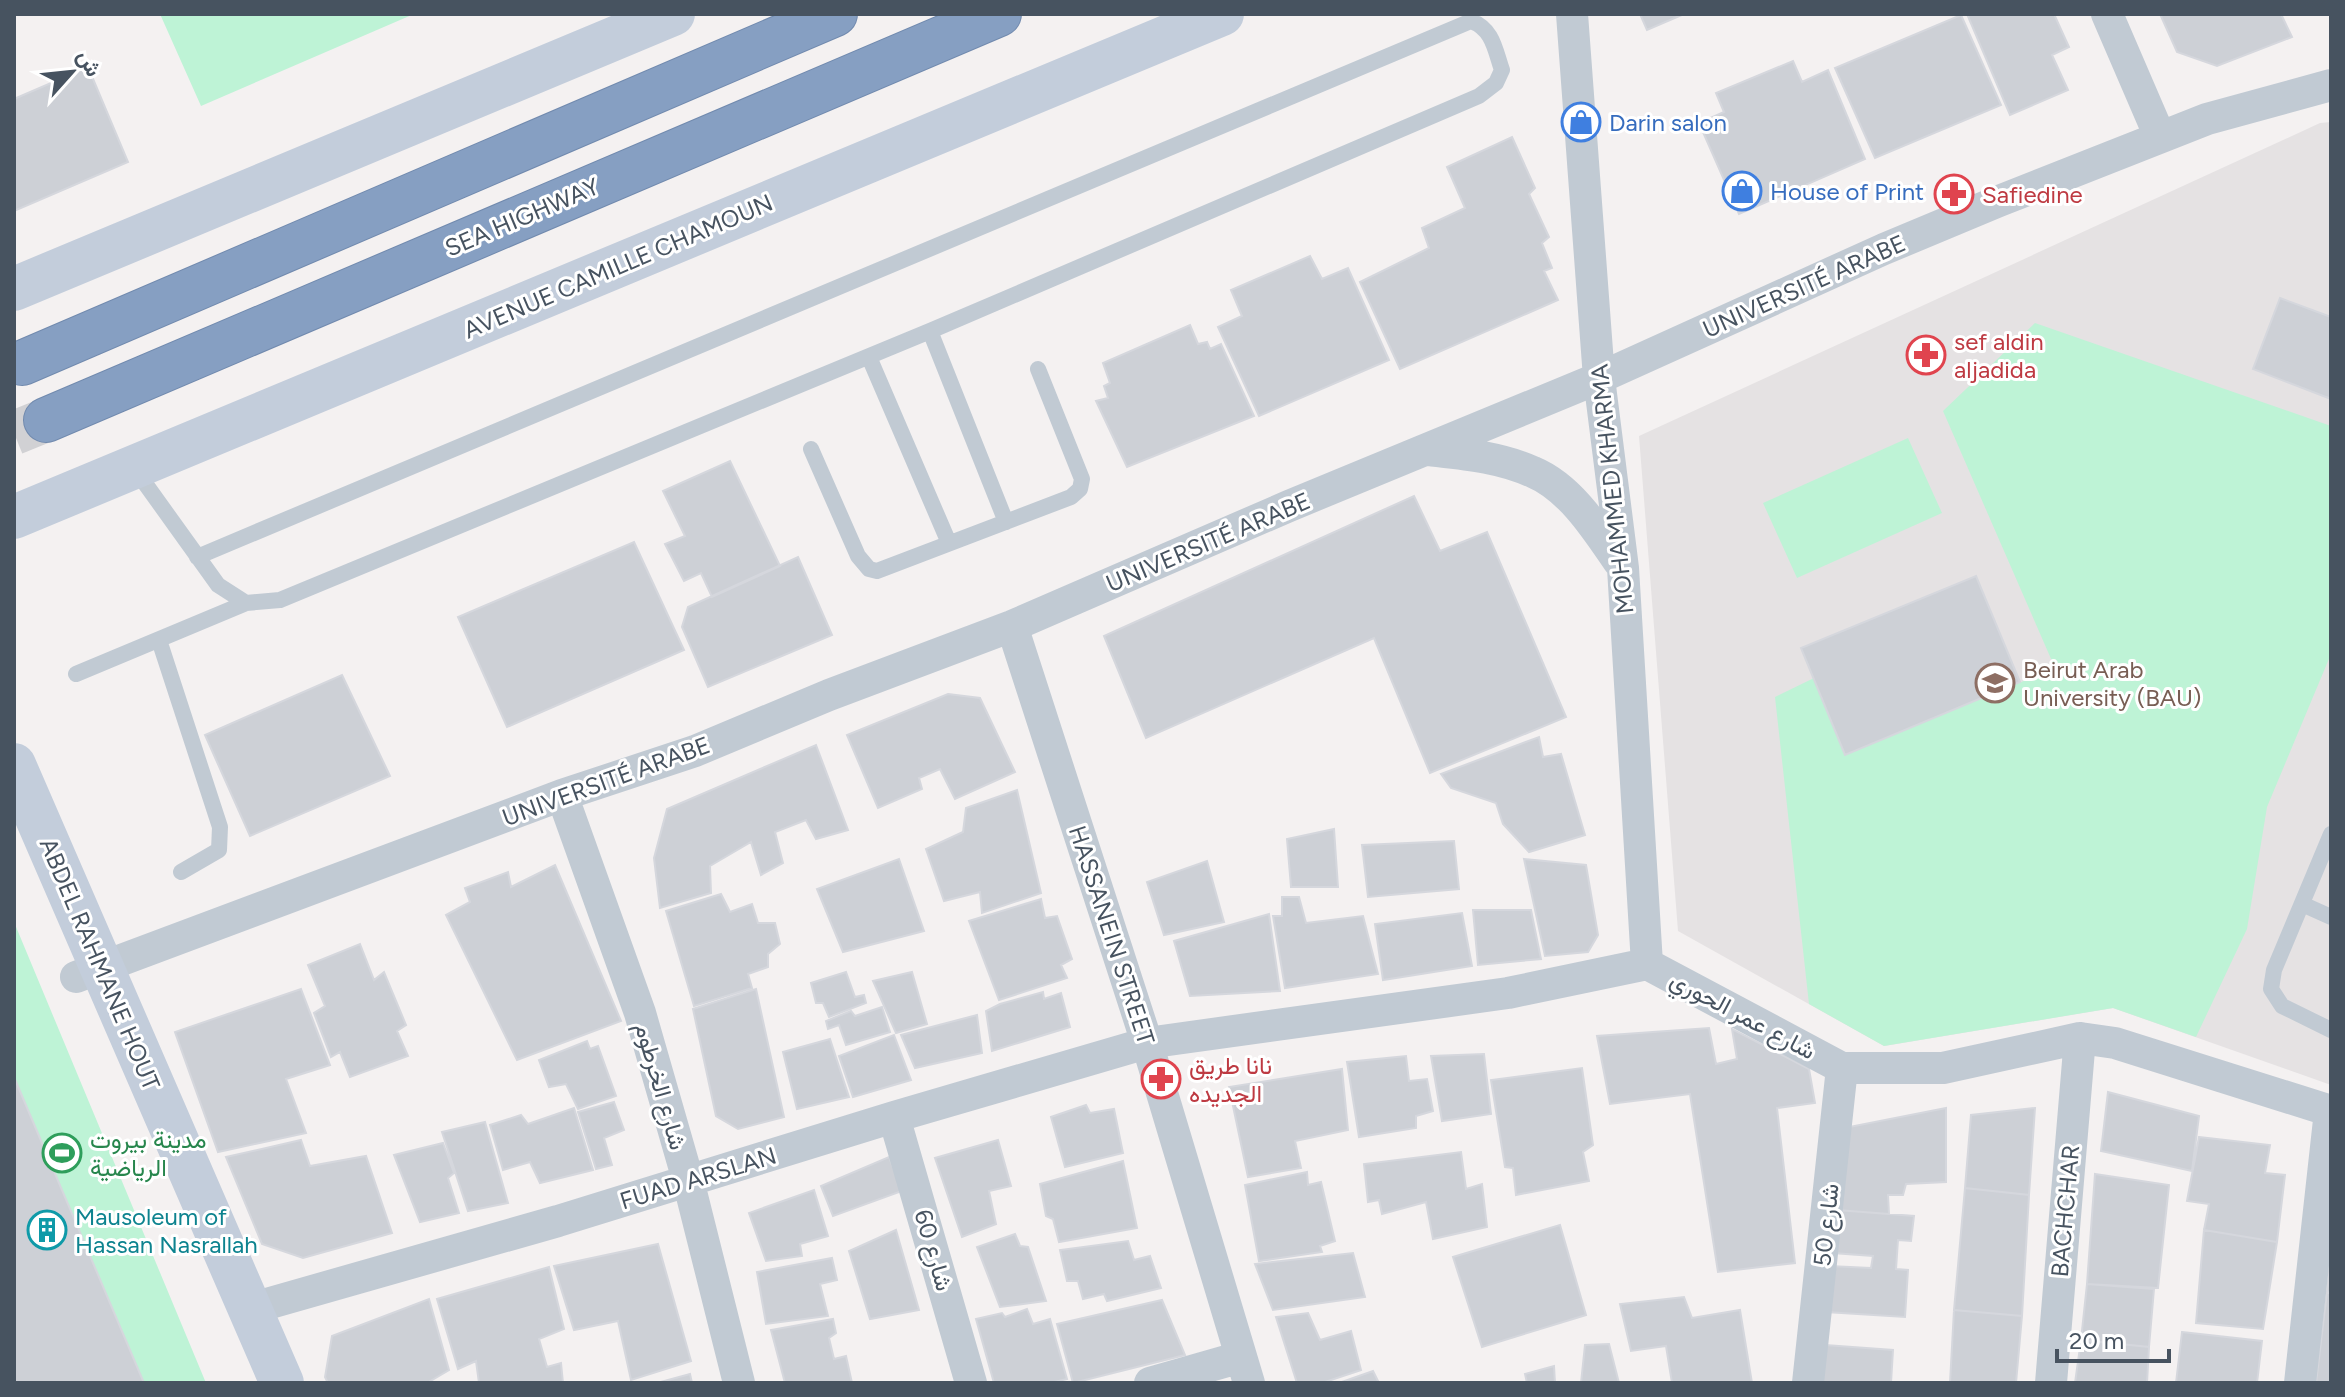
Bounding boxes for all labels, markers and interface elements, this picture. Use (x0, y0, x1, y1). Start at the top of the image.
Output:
north arrow (32, 32, 112, 112)
text: ش (71, 45, 107, 81)
shop icon: Darin salon (1560, 101, 1602, 143)
place label: Darin salon (1609, 108, 1727, 137)
shop icon: House of Print (1721, 170, 1763, 212)
street label: SEA HIGHWAY (441, 171, 604, 263)
pharmacy icon: Safiedine (1933, 173, 1975, 215)
place label: House of Print (1770, 177, 1924, 206)
place label: Safiedine (1982, 180, 2083, 209)
street label: AVENUE CAMILLE CHAMOUN (459, 188, 777, 344)
street label: UNIVERSITÉ ARABE (1698, 228, 1910, 344)
place label: sef aldin aljadida (1954, 327, 2044, 384)
pharmacy icon: sef aldin aljadida (1905, 334, 1947, 376)
street label: MOHAMMED KHARMA (1584, 362, 1640, 615)
street label: UNIVERSITÉ ARABE (1102, 486, 1314, 598)
place label: Beirut Arab University (BAU) (2023, 655, 2202, 712)
school or university icon: Beirut Arab University (BAU) (1974, 662, 2016, 704)
street label: UNIVERSITÉ ARABE (498, 730, 714, 832)
street label: HASSANEIN STREET (1063, 822, 1161, 1048)
street label: ABDEL RAHMANE HOUT (34, 833, 166, 1095)
street label: شارع عمر الحوري (1663, 965, 1821, 1070)
street label: شارع الخرطوم (627, 1019, 693, 1154)
place label: نانا طريق الجديده (1189, 1051, 1272, 1108)
pharmacy icon: نانا طريق الجديده (1140, 1058, 1182, 1100)
place label: مدينة بيروت الرياضية (90, 1125, 207, 1183)
sports icon: مدينة بيروت الرياضية (41, 1132, 83, 1174)
street label: FUAD ARSLAN (616, 1140, 780, 1216)
street label: BACHCHAR (2045, 1144, 2085, 1278)
street label: شارع 50 (1807, 1182, 1847, 1268)
place label: Mausoleum of Hassan Nasrallah (75, 1202, 258, 1259)
street label: شارع 60 (907, 1206, 959, 1295)
building icon: Mausoleum of Hassan Nasrallah (26, 1209, 68, 1251)
scale bar (2057, 1313, 2169, 1363)
text: 20 m (2069, 1326, 2124, 1355)

